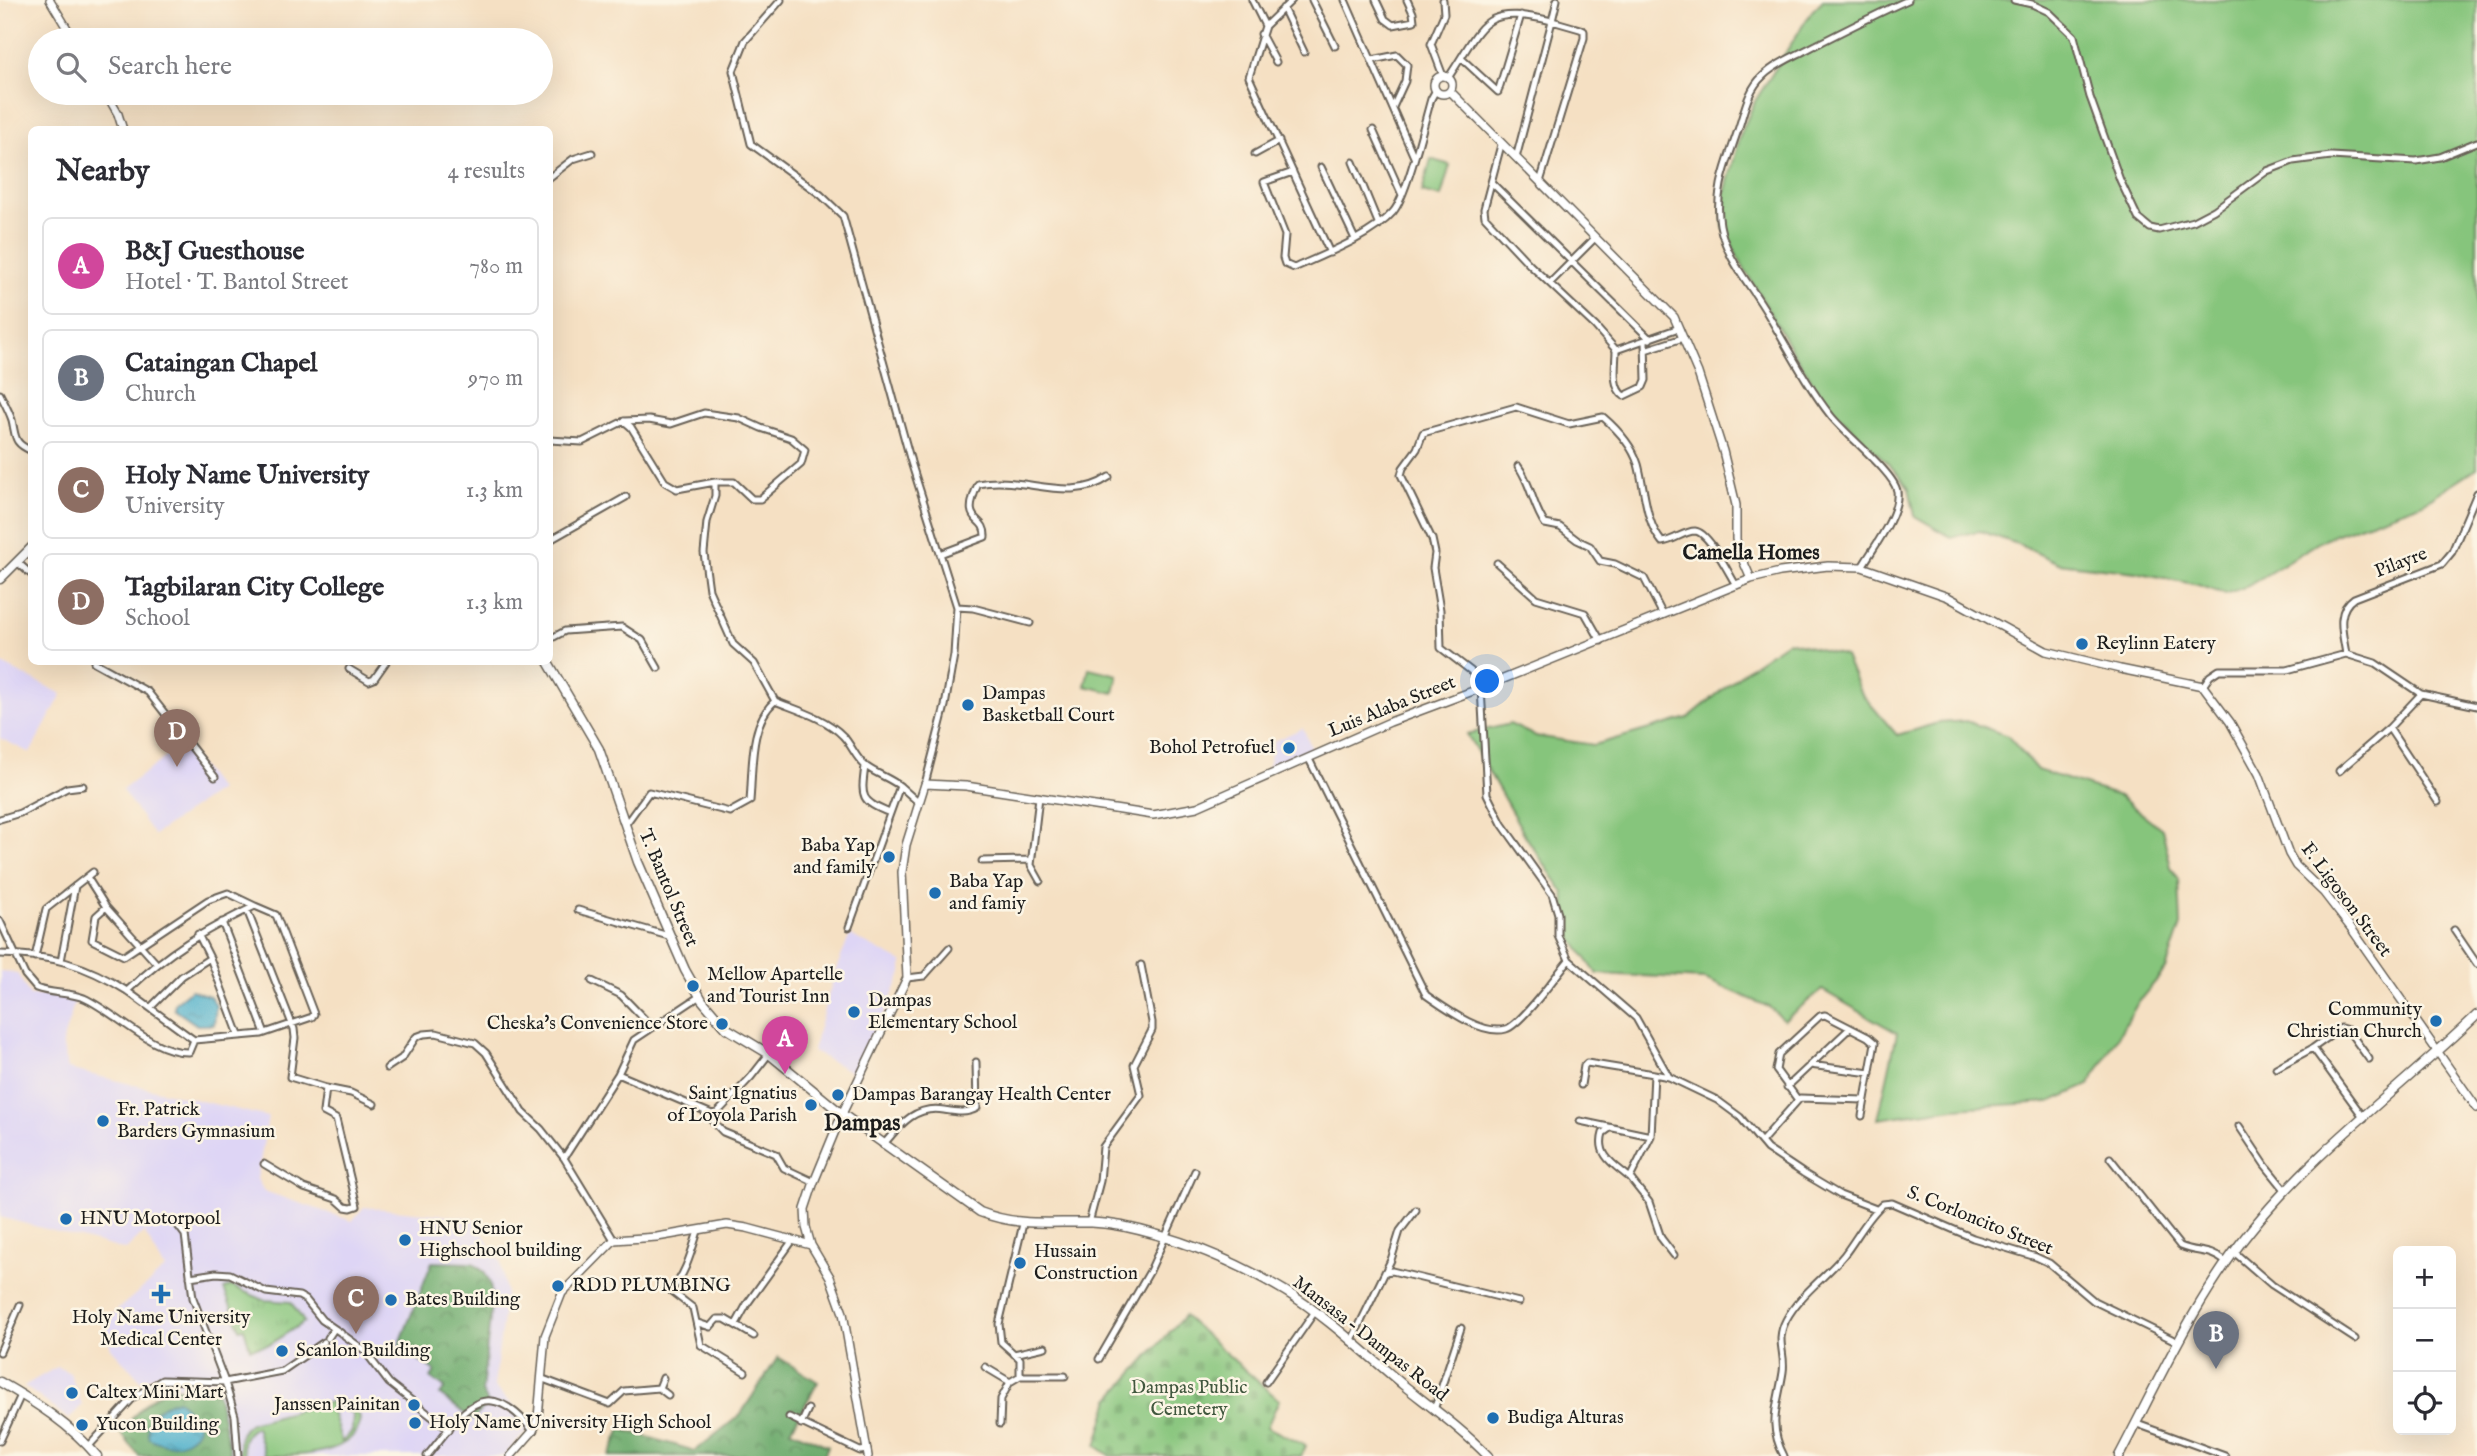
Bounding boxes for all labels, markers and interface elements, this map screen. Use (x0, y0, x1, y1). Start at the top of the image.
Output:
search box (28, 28, 553, 105)
icon: search (52, 48, 90, 86)
text: Search here (108, 50, 232, 83)
text: Nearby (56, 153, 149, 191)
text: 4 results (447, 157, 525, 186)
text: B&J Guesthouse (125, 235, 304, 268)
text: A (73, 252, 89, 281)
text: 780 m (469, 252, 523, 281)
text: Hotel · T. Bantol Street (125, 268, 348, 297)
text: Cataingan Chapel (125, 347, 317, 380)
text: B (73, 364, 89, 393)
text: 970 m (468, 364, 523, 393)
text: Church (125, 380, 196, 409)
text: Holy Name University (125, 459, 369, 492)
text: C (73, 476, 89, 505)
text: 1.3 km (466, 476, 523, 505)
text: University (125, 492, 225, 521)
district label: Camella Homes (1682, 540, 1820, 567)
street label: Pilayre (2371, 542, 2431, 584)
text: Tagbilaran City College (125, 571, 384, 604)
text: D (72, 588, 90, 617)
text: 1.3 km (466, 588, 523, 617)
text: School (125, 604, 190, 633)
place label: Reylinn Eatery (2096, 632, 2217, 656)
marker: Reylinn Eatery (2074, 636, 2090, 652)
your location (1470, 664, 1504, 698)
street label: Luis Alaba Street (1325, 670, 1460, 743)
place label: Dampas Basketball Court (982, 682, 1115, 728)
marker: Dampas Basketball Court (960, 697, 976, 713)
pin: D (154, 709, 200, 767)
place label: Bohol Petrofuel (1149, 736, 1276, 760)
marker: Bohol Petrofuel (1281, 740, 1297, 756)
street label: T. Bantol Street (632, 826, 704, 951)
place label: Baba Yap and family (793, 834, 876, 880)
street label: F. Ligoson Street (2295, 838, 2397, 962)
marker: Baba Yap and family (881, 849, 897, 865)
place label: Baba Yap and famiy (949, 870, 1026, 916)
marker: Baba Yap and famiy (927, 885, 943, 901)
place label: Mellow Apartelle and Tourist Inn (707, 963, 843, 1009)
marker: Mellow Apartelle and Tourist Inn (685, 978, 701, 994)
place label: Dampas Elementary School (868, 989, 1018, 1035)
place label: Community Christian Church (2287, 998, 2423, 1044)
marker: Dampas Elementary School (846, 1004, 862, 1020)
place label: Cheska's Convenience Store (487, 1012, 708, 1036)
marker: Community Christian Church (2428, 1013, 2444, 1029)
marker: Cheska's Convenience Store (714, 1016, 730, 1032)
pin: A (762, 1016, 808, 1074)
place label: Saint Ignatius of Loyola Parish (667, 1082, 797, 1128)
place label: Dampas Barangay Health Center (852, 1083, 1111, 1107)
marker: Dampas Barangay Health Center (830, 1087, 846, 1103)
marker: Saint Ignatius of Loyola Parish (803, 1097, 819, 1113)
place label: Fr. Patrick Barders Gymnasium (117, 1098, 275, 1144)
district label: Dampas (824, 1109, 900, 1138)
marker: Fr. Patrick Barders Gymnasium (95, 1113, 111, 1129)
street label: S. Corloncito Street (1903, 1181, 2057, 1261)
place label: HNU Motorpool (80, 1207, 221, 1231)
marker: HNU Motorpool (58, 1211, 74, 1227)
place label: HNU Senior Highschool building (419, 1217, 582, 1263)
marker: HNU Senior Highschool building (397, 1232, 413, 1248)
place label: Hussain Construction (1034, 1240, 1138, 1286)
map controls (2393, 1246, 2456, 1435)
button: + (2393, 1246, 2456, 1309)
marker: Hussain Construction (1012, 1255, 1028, 1271)
street label: Mansasa – Dampas Road (1287, 1271, 1453, 1408)
place label: RDD PLUMBING (572, 1274, 731, 1298)
pin: C (333, 1276, 379, 1334)
marker: RDD PLUMBING (550, 1278, 566, 1294)
marker: Holy Name University Medical Center (151, 1284, 171, 1304)
place label: Bates Building (405, 1288, 521, 1312)
marker: Bates Building (383, 1292, 399, 1308)
place label: Holy Name University Medical Center (72, 1306, 251, 1352)
button: − (2393, 1309, 2456, 1372)
pin: B (2193, 1311, 2239, 1369)
place label: Scanlon Building (296, 1339, 431, 1363)
marker: Scanlon Building (274, 1343, 290, 1359)
button: locate (2393, 1372, 2456, 1435)
park label: Dampas Public Cemetery (1131, 1376, 1247, 1422)
place label: Caltex Mini Mart (86, 1381, 224, 1405)
marker: Caltex Mini Mart (64, 1385, 80, 1401)
place label: Janssen Painitan (272, 1393, 400, 1417)
marker: Janssen Painitan (406, 1397, 422, 1413)
place label: Budiga Alturas (1507, 1406, 1624, 1430)
marker: Budiga Alturas (1485, 1410, 1501, 1426)
place label: Holy Name University High School (429, 1411, 712, 1435)
place label: Yucon Building (96, 1413, 220, 1437)
marker: Holy Name University High School (407, 1415, 423, 1431)
marker: Yucon Building (74, 1417, 90, 1433)

